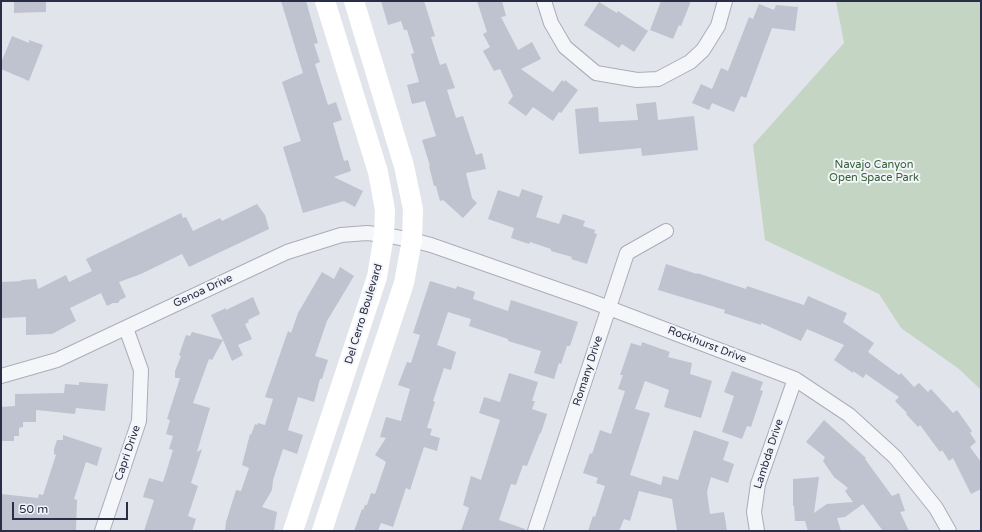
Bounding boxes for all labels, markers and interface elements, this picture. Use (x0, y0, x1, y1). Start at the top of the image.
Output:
park label: Navajo Canyon Open Space Park (829, 158, 919, 184)
street label: Del Cerro Boulevard (342, 262, 386, 366)
street label: Genoa Drive (171, 271, 235, 311)
street label: Rockhurst Drive (666, 324, 748, 366)
street label: Romany Drive (570, 334, 606, 408)
street label: Lambda Drive (752, 417, 786, 491)
street label: Capri Drive (112, 424, 144, 482)
scale bar (14, 494, 130, 520)
text: 50 m (19, 502, 48, 516)

